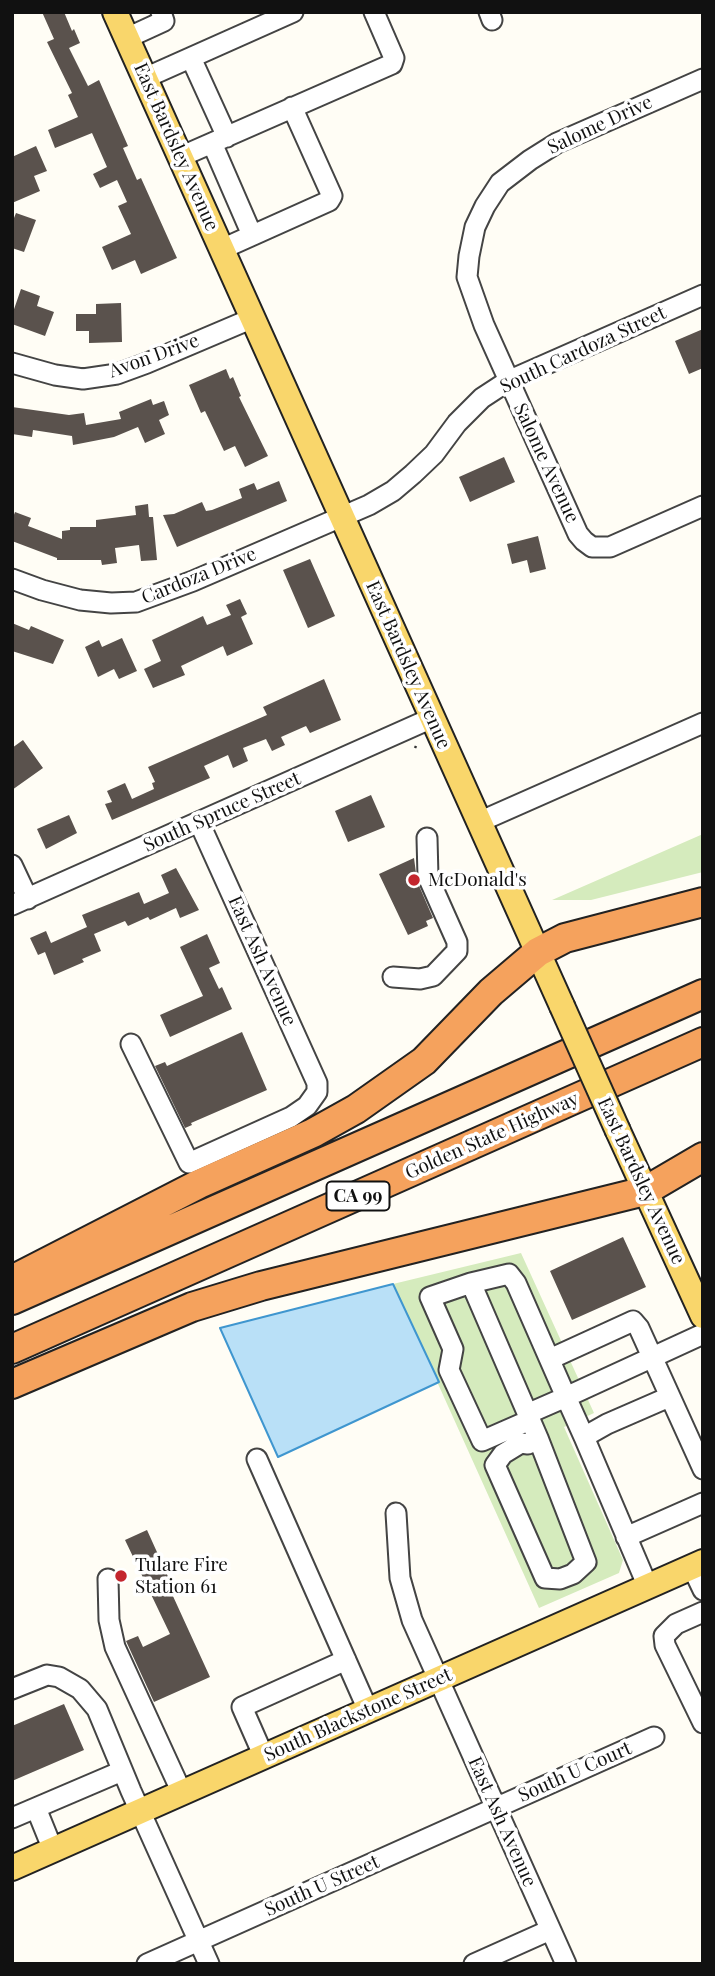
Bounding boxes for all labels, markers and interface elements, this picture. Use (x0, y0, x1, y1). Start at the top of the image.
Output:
street label: East Bardsley Avenue (129, 59, 223, 235)
street label: Salome Drive (544, 91, 656, 159)
street label: South Cardoza Street (496, 301, 670, 399)
street label: Avon Drive (106, 329, 202, 383)
street label: Salome Avenue (508, 400, 584, 526)
street label: Cardoza Drive (138, 543, 260, 609)
street label: East Bardsley Avenue (361, 577, 455, 753)
street label: South Spruce Street (140, 767, 304, 857)
place label: McDonald's (428, 869, 527, 891)
marker: McDonald's (406, 872, 422, 888)
street label: East Ash Avenue (223, 892, 301, 1030)
street label: Golden State Highway (402, 1087, 582, 1185)
street label: East Bardsley Avenue (592, 1094, 690, 1268)
road number: CA 99 (326, 1182, 390, 1210)
place label: Tulare Fire Station 61 (135, 1554, 228, 1598)
marker: Tulare Fire Station 61 (113, 1568, 129, 1584)
street label: South Blackstone Street (261, 1663, 455, 1767)
street label: South U Court (515, 1737, 635, 1807)
street label: East Ash Avenue (463, 1753, 541, 1891)
street label: South U Street (261, 1851, 383, 1921)

